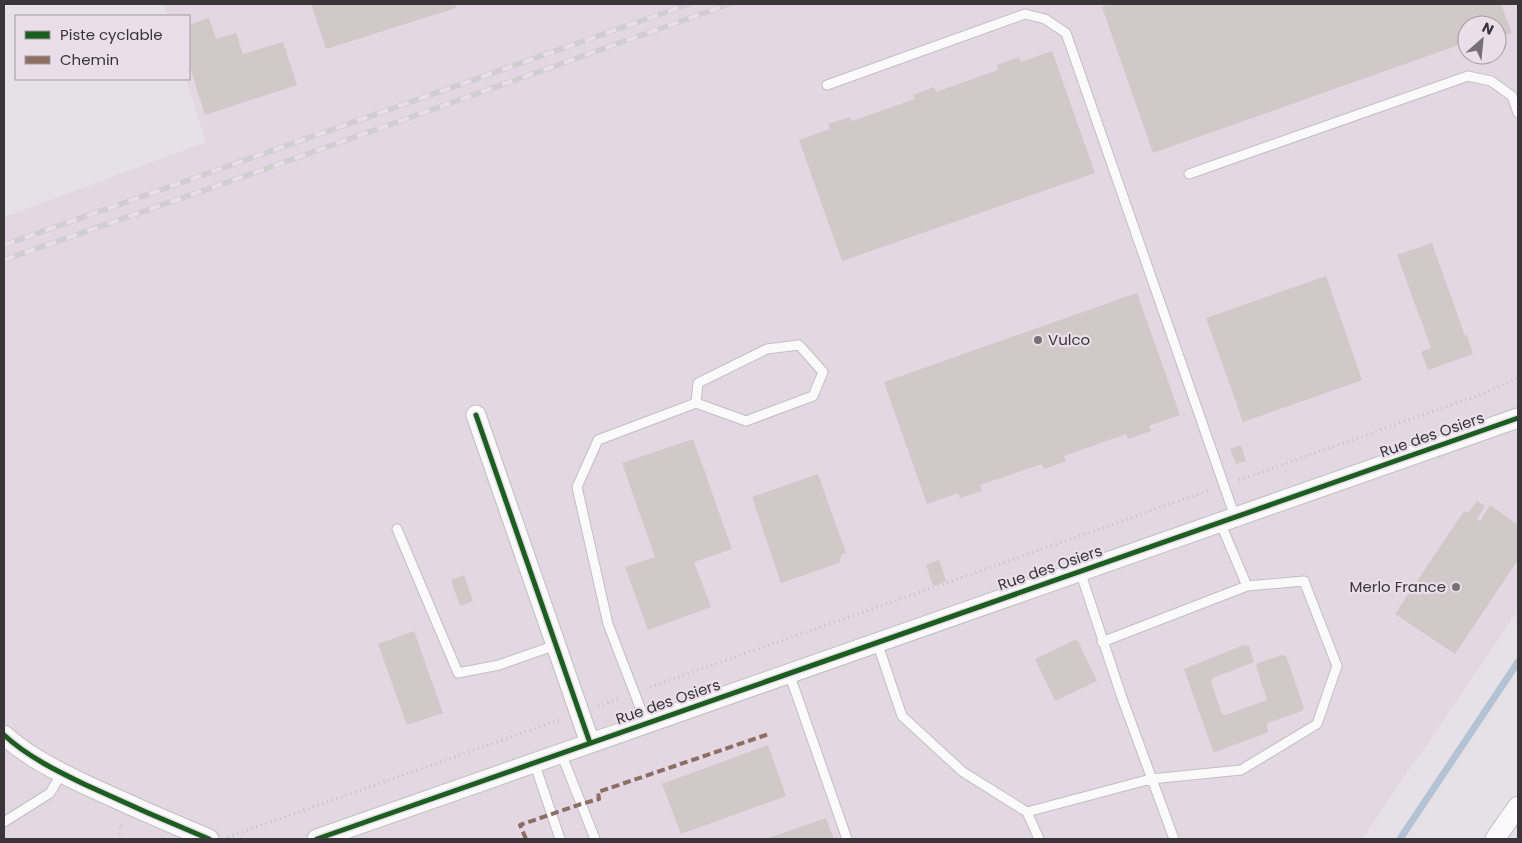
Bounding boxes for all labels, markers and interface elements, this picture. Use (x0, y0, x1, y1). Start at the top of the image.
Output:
legend (15, 15, 190, 80)
north arrow (1457, 15, 1507, 65)
text: N (1479, 17, 1497, 40)
text: Piste cyclable (60, 24, 163, 45)
text: Chemin (60, 49, 119, 70)
place label: Vulco (1048, 329, 1090, 350)
marker: Vulco (1032, 334, 1044, 346)
street label: Rue des Osiers (1377, 407, 1487, 462)
street label: Rue des Osiers (995, 540, 1105, 595)
place label: Merlo France (1350, 576, 1446, 597)
marker: Merlo France (1450, 581, 1462, 593)
street label: Rue des Osiers (613, 674, 723, 729)

